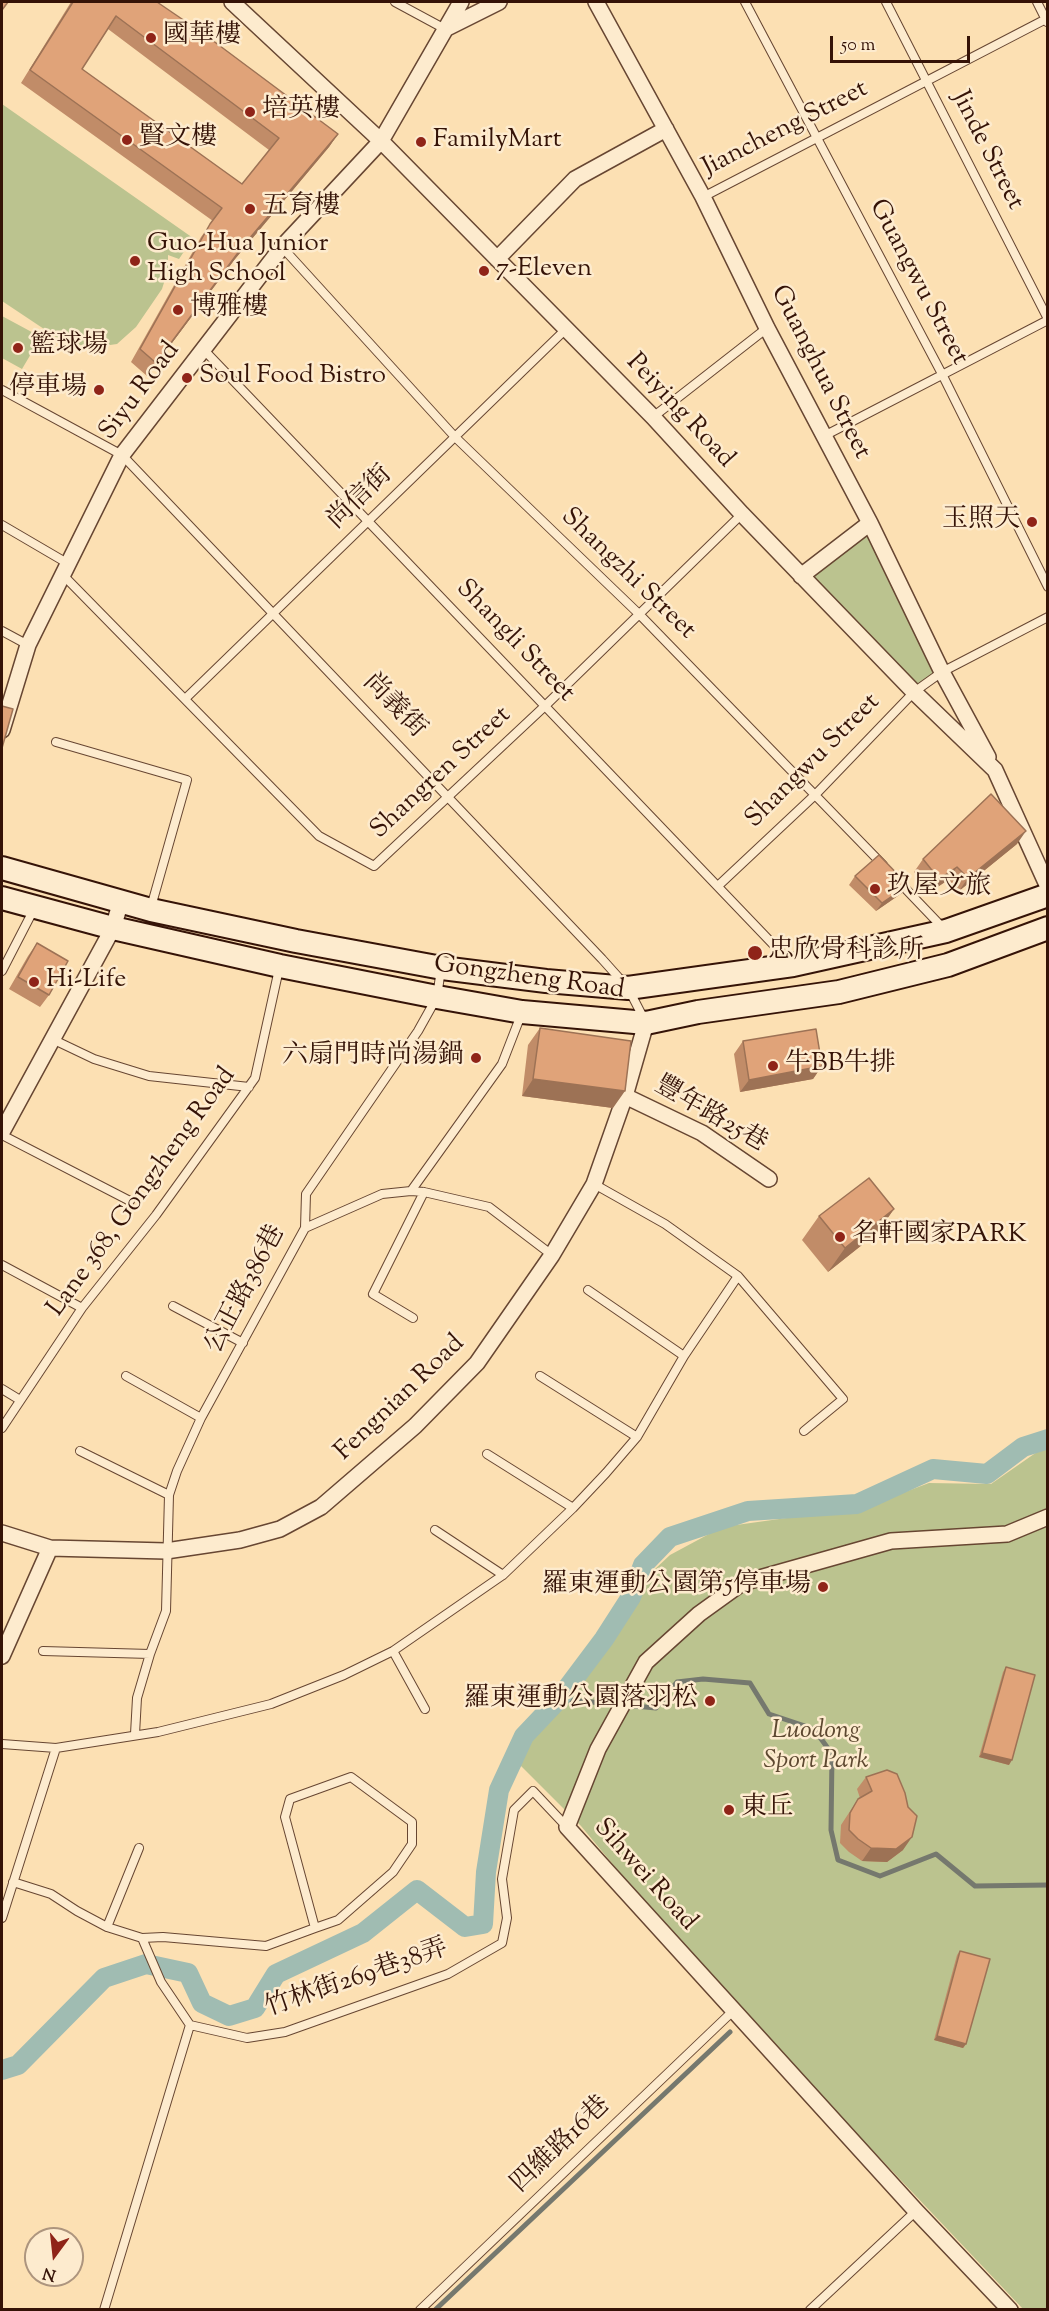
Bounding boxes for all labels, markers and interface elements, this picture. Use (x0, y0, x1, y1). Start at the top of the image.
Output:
place label: 國華樓 (163, 22, 241, 54)
scale bar (833, 24, 972, 62)
marker: 國華樓 (144, 31, 158, 45)
text: 50 m (841, 33, 875, 59)
street label: Jiancheng Street (698, 75, 874, 185)
street label: Jinde Street (943, 86, 1029, 216)
place label: 培英樓 (262, 96, 340, 128)
marker: 培英樓 (243, 105, 257, 119)
place label: 賢文樓 (139, 124, 217, 156)
place label: FamilyMart (433, 126, 562, 158)
marker: 賢文樓 (120, 133, 134, 147)
marker: FamilyMart (414, 135, 428, 149)
place label: 五育樓 (262, 193, 340, 225)
street label: Guangwu Street (860, 195, 974, 371)
marker: 五育樓 (243, 202, 257, 216)
place label: Guo-Hua Junior High School (147, 230, 328, 292)
marker: Guo-Hua Junior High School (128, 254, 142, 268)
place label: 7-Eleven (496, 255, 592, 287)
marker: 7-Eleven (477, 264, 491, 278)
street label: Guanghua Street (762, 281, 876, 465)
place label: 博雅樓 (190, 294, 268, 326)
marker: 博雅樓 (171, 303, 185, 317)
place label: 籃球場 (30, 332, 108, 364)
street label: Siyu Road (94, 337, 188, 447)
marker: 籃球場 (11, 341, 25, 355)
street label: Peiying Road (618, 348, 740, 476)
place label: Soul Food Bistro (199, 362, 386, 394)
marker: Soul Food Bistro (180, 371, 194, 385)
place label: 停車場 (9, 374, 87, 406)
marker: 停車場 (92, 383, 106, 397)
street label: 尚信街 (322, 461, 400, 537)
street label: Shangzhi Street (553, 503, 701, 647)
place label: 玉照天 (942, 506, 1020, 538)
marker: 玉照天 (1025, 515, 1039, 529)
street label: Shangli Street (448, 574, 580, 710)
street label: 尚義街 (355, 668, 431, 746)
street label: Shangwu Street (740, 688, 888, 836)
street label: Shangren Street (365, 701, 519, 847)
place label: 玖屋文旅 (887, 873, 991, 905)
marker: 玖屋文旅 (868, 882, 882, 896)
place label: 忠欣骨科診所 (768, 937, 924, 969)
marker: 忠欣骨科診所 (746, 944, 764, 962)
street label: Gongzheng Road (432, 950, 626, 1008)
place label: Hi-Life (46, 966, 126, 998)
marker: Hi-Life (27, 975, 41, 989)
place label: 六扇門時尚湯鍋 (282, 1042, 464, 1074)
place label: 牛BB牛排 (785, 1050, 896, 1082)
marker: 六扇門時尚湯鍋 (469, 1051, 483, 1065)
marker: 牛BB牛排 (766, 1059, 780, 1073)
street label: Lane 368, Gongzheng Road (42, 1062, 244, 1324)
street label: 豐年路25巷 (648, 1071, 772, 1161)
street label: 公正路386巷 (200, 1221, 294, 1359)
place label: 名軒國家PARK (852, 1221, 1027, 1253)
marker: 名軒國家PARK (833, 1230, 847, 1244)
street label: Fengnian Road (330, 1329, 472, 1469)
place label: 羅東運動公園第5停車場 (542, 1571, 811, 1603)
marker: 羅東運動公園第5停車場 (816, 1580, 830, 1594)
place label: 羅東運動公園落羽松 (464, 1685, 698, 1717)
marker: 羅東運動公園落羽松 (703, 1694, 717, 1708)
park label: Luodong Sport Park (764, 1717, 868, 1778)
place label: 東丘 (741, 1794, 793, 1826)
marker: 東丘 (722, 1803, 736, 1817)
street label: Sihwei Road (586, 1814, 702, 1938)
street label: 竹林街269巷38弄 (262, 1934, 452, 2026)
street label: 四維路16巷 (506, 2091, 618, 2201)
north arrow (24, 2227, 84, 2287)
text: N (41, 2260, 59, 2286)

